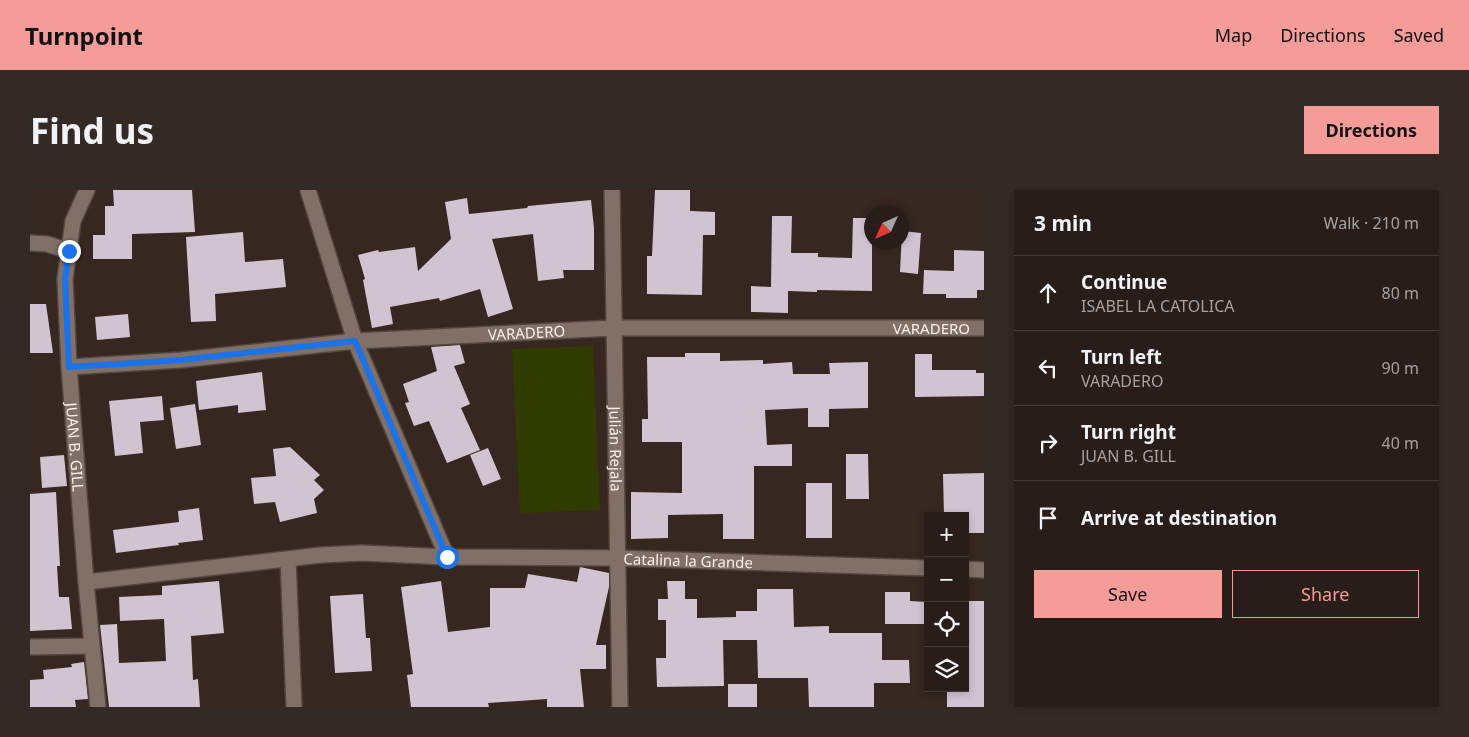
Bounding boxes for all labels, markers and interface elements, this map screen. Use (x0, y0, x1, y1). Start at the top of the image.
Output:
text: Turnpoint (25, 19, 143, 52)
text: Map (1215, 23, 1252, 47)
text: Directions (1280, 23, 1366, 47)
text: Saved (1394, 23, 1444, 47)
button: Directions (1304, 106, 1439, 154)
text: Find us (30, 107, 154, 154)
north arrow (864, 205, 909, 250)
text: 3 min (1034, 209, 1092, 237)
text: Walk · 210 m (1324, 212, 1419, 234)
route end (58, 240, 81, 263)
text: Continue (1081, 269, 1167, 295)
icon: ahead (1034, 279, 1062, 307)
text: 80 m (1382, 282, 1419, 304)
text: ISABEL LA CATOLICA (1081, 295, 1234, 317)
street label: VARADERO (893, 318, 970, 338)
street label: VARADERO (487, 320, 566, 344)
text: Turn left (1081, 344, 1162, 370)
icon: left (1034, 354, 1062, 382)
text: 90 m (1382, 357, 1419, 379)
text: VARADERO (1081, 370, 1163, 392)
street label: JUAN B. GILL (62, 400, 89, 492)
street label: Julián Rejala (605, 404, 627, 492)
text: Turn right (1081, 419, 1176, 445)
icon: right (1034, 429, 1062, 457)
text: 40 m (1382, 432, 1419, 454)
text: JUAN B. GILL (1081, 445, 1176, 467)
icon: arrive (1034, 504, 1062, 532)
text: Arrive at destination (1081, 505, 1277, 531)
map controls (924, 512, 969, 692)
button: + (924, 512, 969, 557)
route start (436, 546, 459, 569)
street label: Catalina la Grande (623, 548, 753, 572)
button: − (924, 557, 969, 602)
button: Save (1034, 570, 1222, 618)
button: Share (1232, 570, 1419, 618)
button: locate (924, 602, 969, 647)
button: layers (924, 647, 969, 692)

